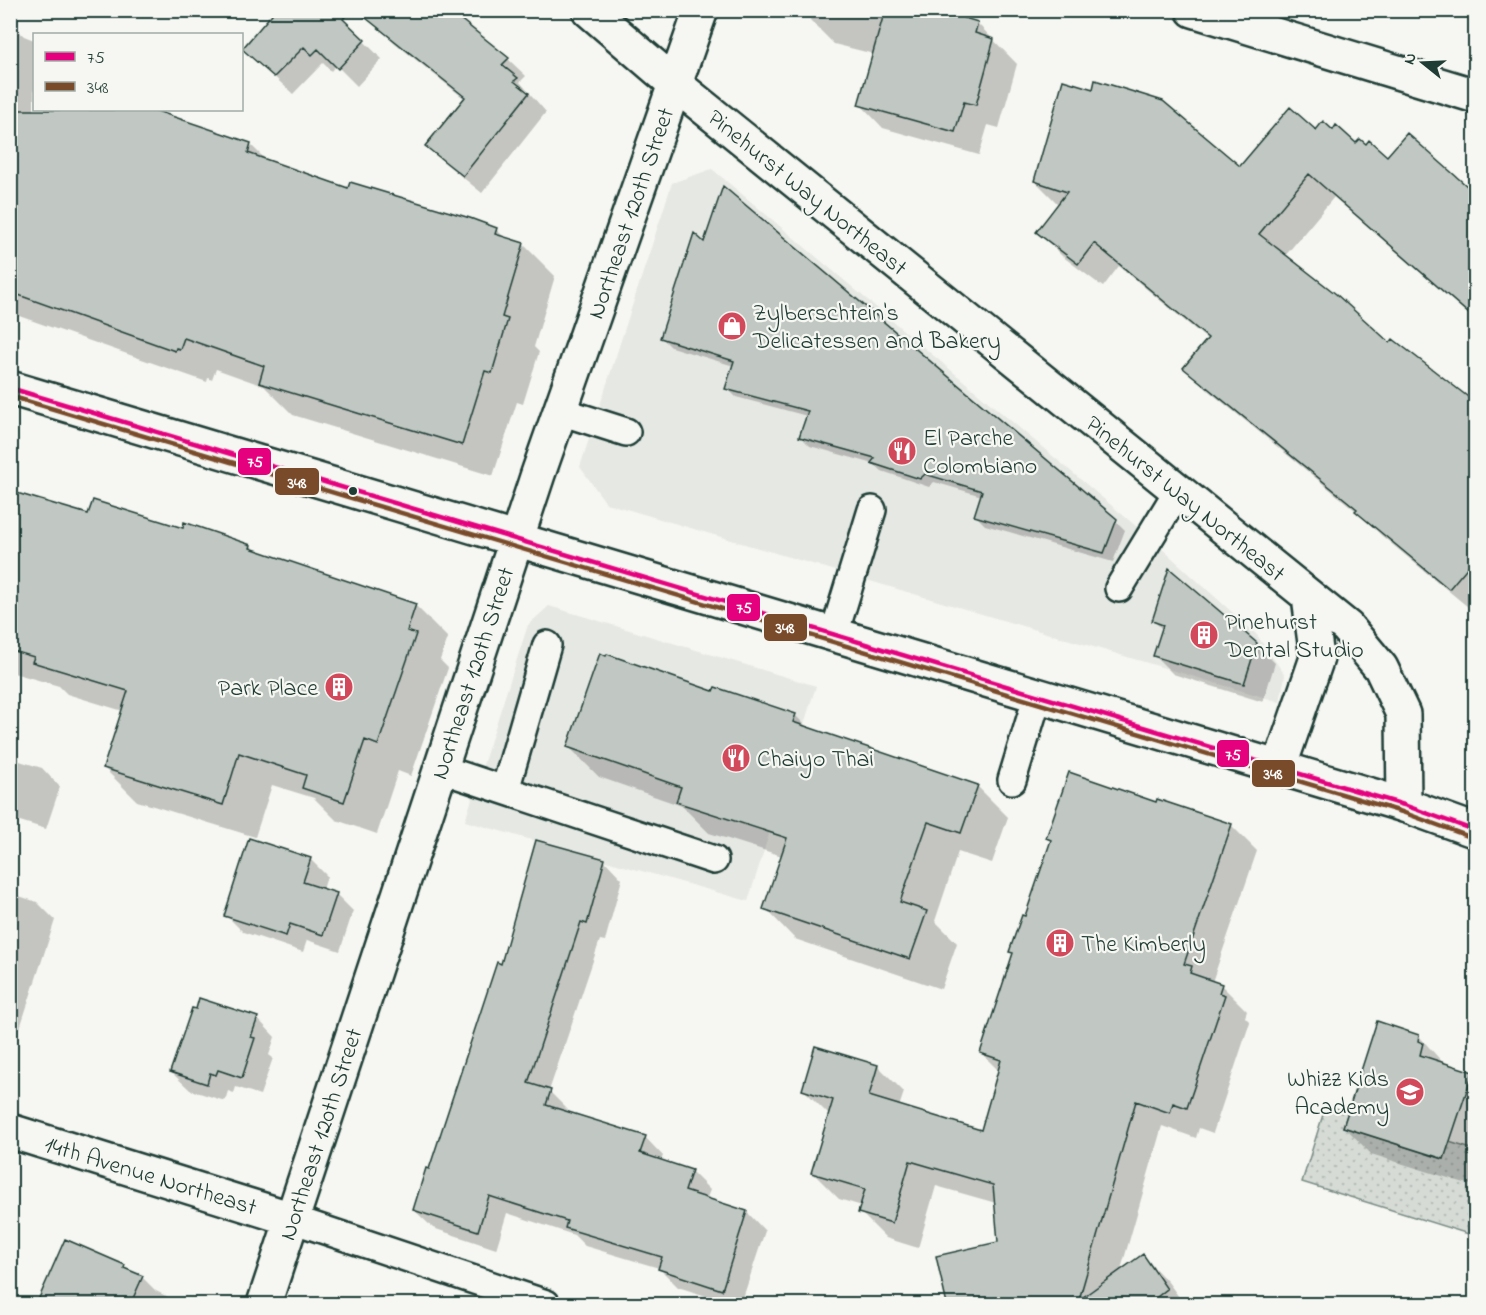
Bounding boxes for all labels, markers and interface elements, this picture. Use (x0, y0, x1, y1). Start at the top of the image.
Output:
legend (33, 33, 243, 111)
north arrow (1393, 33, 1453, 93)
text: 75 (87, 46, 105, 72)
text: N (1398, 50, 1424, 68)
text: 348 (87, 76, 109, 102)
street label: Pinehurst Way Northeast (698, 102, 914, 287)
street label: Northeast 120th Street (580, 103, 685, 324)
place label: Zylberschtein's Delicatessen and Bakery (752, 297, 1001, 361)
shop icon: Zylberschtein's Delicatessen and Bakery (716, 310, 748, 342)
street label: Pinehurst Way Northeast (1076, 408, 1292, 593)
place label: El Parche Colombiano (923, 422, 1037, 485)
restaurant icon: El Parche Colombiano (886, 435, 918, 467)
line badge: 75 (237, 447, 272, 476)
text: 75 (247, 451, 264, 475)
line badge: 348 (274, 467, 320, 496)
text: 348 (286, 472, 307, 496)
unlabelled marker (347, 485, 359, 497)
street label: Northeast 120th Street (424, 563, 525, 784)
line badge: 75 (726, 593, 761, 622)
text: 75 (736, 597, 753, 621)
place label: Pinehurst Dental Studio (1224, 606, 1364, 669)
line badge: 348 (763, 613, 808, 642)
text: 348 (774, 617, 795, 641)
building icon: Pinehurst Dental Studio (1188, 619, 1220, 651)
building icon: Park Place (323, 671, 355, 703)
place label: Park Place (218, 672, 318, 707)
line badge: 75 (1216, 739, 1250, 768)
restaurant icon: Chaiyo Thai (720, 742, 752, 774)
place label: Chaiyo Thai (757, 743, 874, 779)
text: 75 (1225, 744, 1242, 768)
line badge: 348 (1251, 759, 1296, 788)
text: 348 (1262, 763, 1283, 787)
building icon: The Kimberly (1044, 927, 1076, 959)
place label: The Kimberly (1081, 928, 1206, 964)
street label: Northeast 120th Street (272, 1024, 373, 1245)
place label: Whizz Kids Academy (1287, 1063, 1389, 1127)
school or university icon: Whizz Kids Academy (1394, 1076, 1426, 1108)
street label: 14th Avenue Northeast (40, 1128, 261, 1226)

